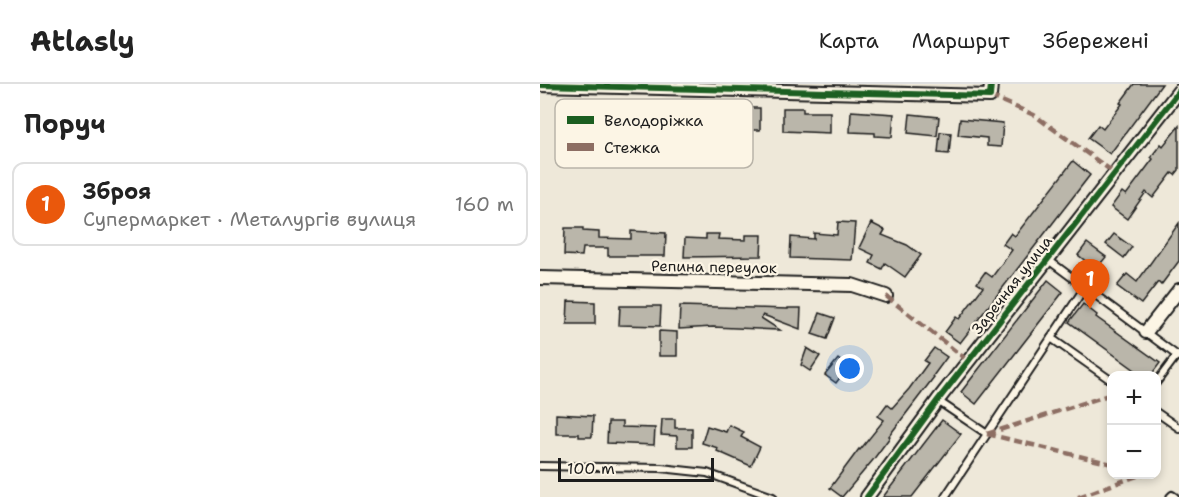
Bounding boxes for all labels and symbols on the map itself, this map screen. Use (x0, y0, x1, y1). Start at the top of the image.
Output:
legend (555, 99, 753, 168)
text: Велодоріжка (604, 110, 703, 131)
text: Стежка (604, 137, 660, 158)
street label: Заречная улица (967, 231, 1057, 338)
street label: Репина переулок (651, 256, 777, 278)
pin: 1 (1070, 260, 1110, 309)
your location (835, 354, 864, 383)
scale bar (558, 455, 714, 482)

